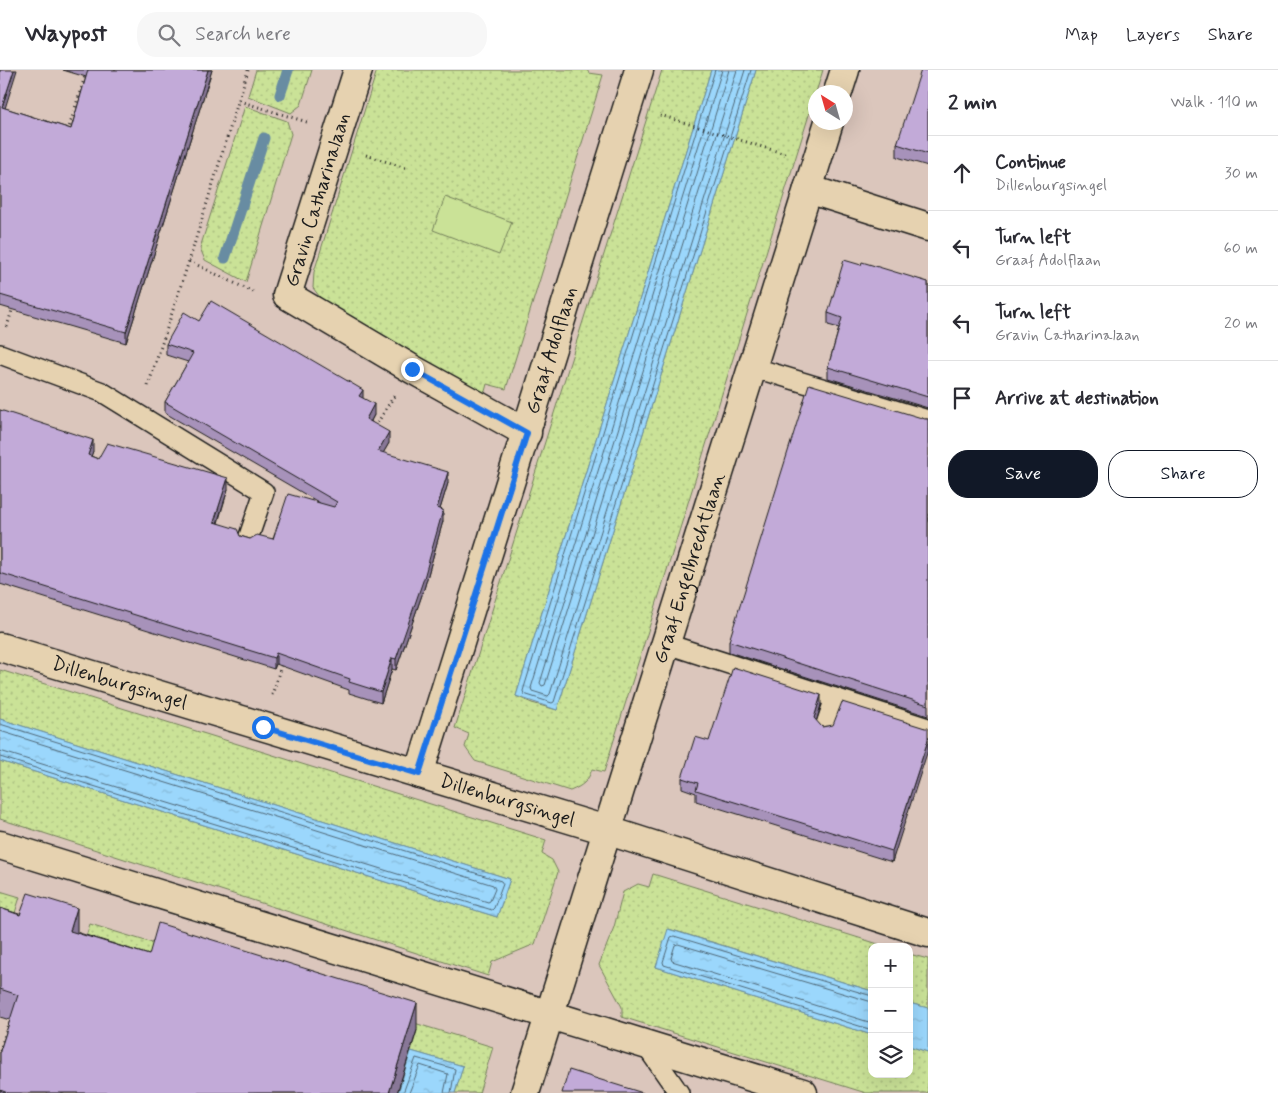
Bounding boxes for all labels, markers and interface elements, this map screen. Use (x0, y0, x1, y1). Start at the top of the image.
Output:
search box (137, 12, 487, 57)
text: Waypost (25, 19, 107, 50)
icon: search (155, 21, 183, 49)
text: Search here (195, 22, 291, 47)
text: Map (1065, 23, 1098, 47)
text: Layers (1126, 23, 1180, 47)
text: Share (1208, 23, 1253, 47)
north arrow (808, 85, 853, 130)
text: 2 min (948, 89, 997, 117)
text: Walk · 110 m (1170, 92, 1258, 113)
street label: Gravin Catharinalaan (279, 110, 357, 290)
text: Continue (995, 150, 1066, 175)
icon: ahead (948, 159, 976, 187)
text: 30 m (1225, 163, 1258, 184)
text: Dillenburgsingel (995, 175, 1107, 196)
text: Turn left (995, 225, 1071, 250)
icon: left (948, 234, 976, 262)
text: 60 m (1224, 238, 1258, 259)
text: Graaf Adolflaan (995, 250, 1101, 271)
street label: Graaf Adolflaan (519, 283, 584, 417)
text: Turn left (995, 300, 1071, 325)
icon: left (948, 309, 976, 337)
text: 20 m (1224, 313, 1258, 334)
text: Gravin Catharinalaan (995, 325, 1140, 346)
route end (401, 358, 424, 381)
icon: arrive (948, 384, 976, 412)
text: Arrive at destination (995, 386, 1159, 411)
button: Save (948, 450, 1098, 498)
button: Share (1108, 450, 1258, 498)
street label: Graaf Engelbrechtlaan (647, 469, 732, 667)
street label: Dillenburgsingel (49, 650, 191, 716)
route start (252, 716, 275, 739)
street label: Dillenburgsingel (436, 767, 578, 833)
map controls (868, 943, 913, 1078)
button: + (868, 943, 913, 988)
button: − (868, 988, 913, 1033)
button: layers (868, 1033, 913, 1078)

